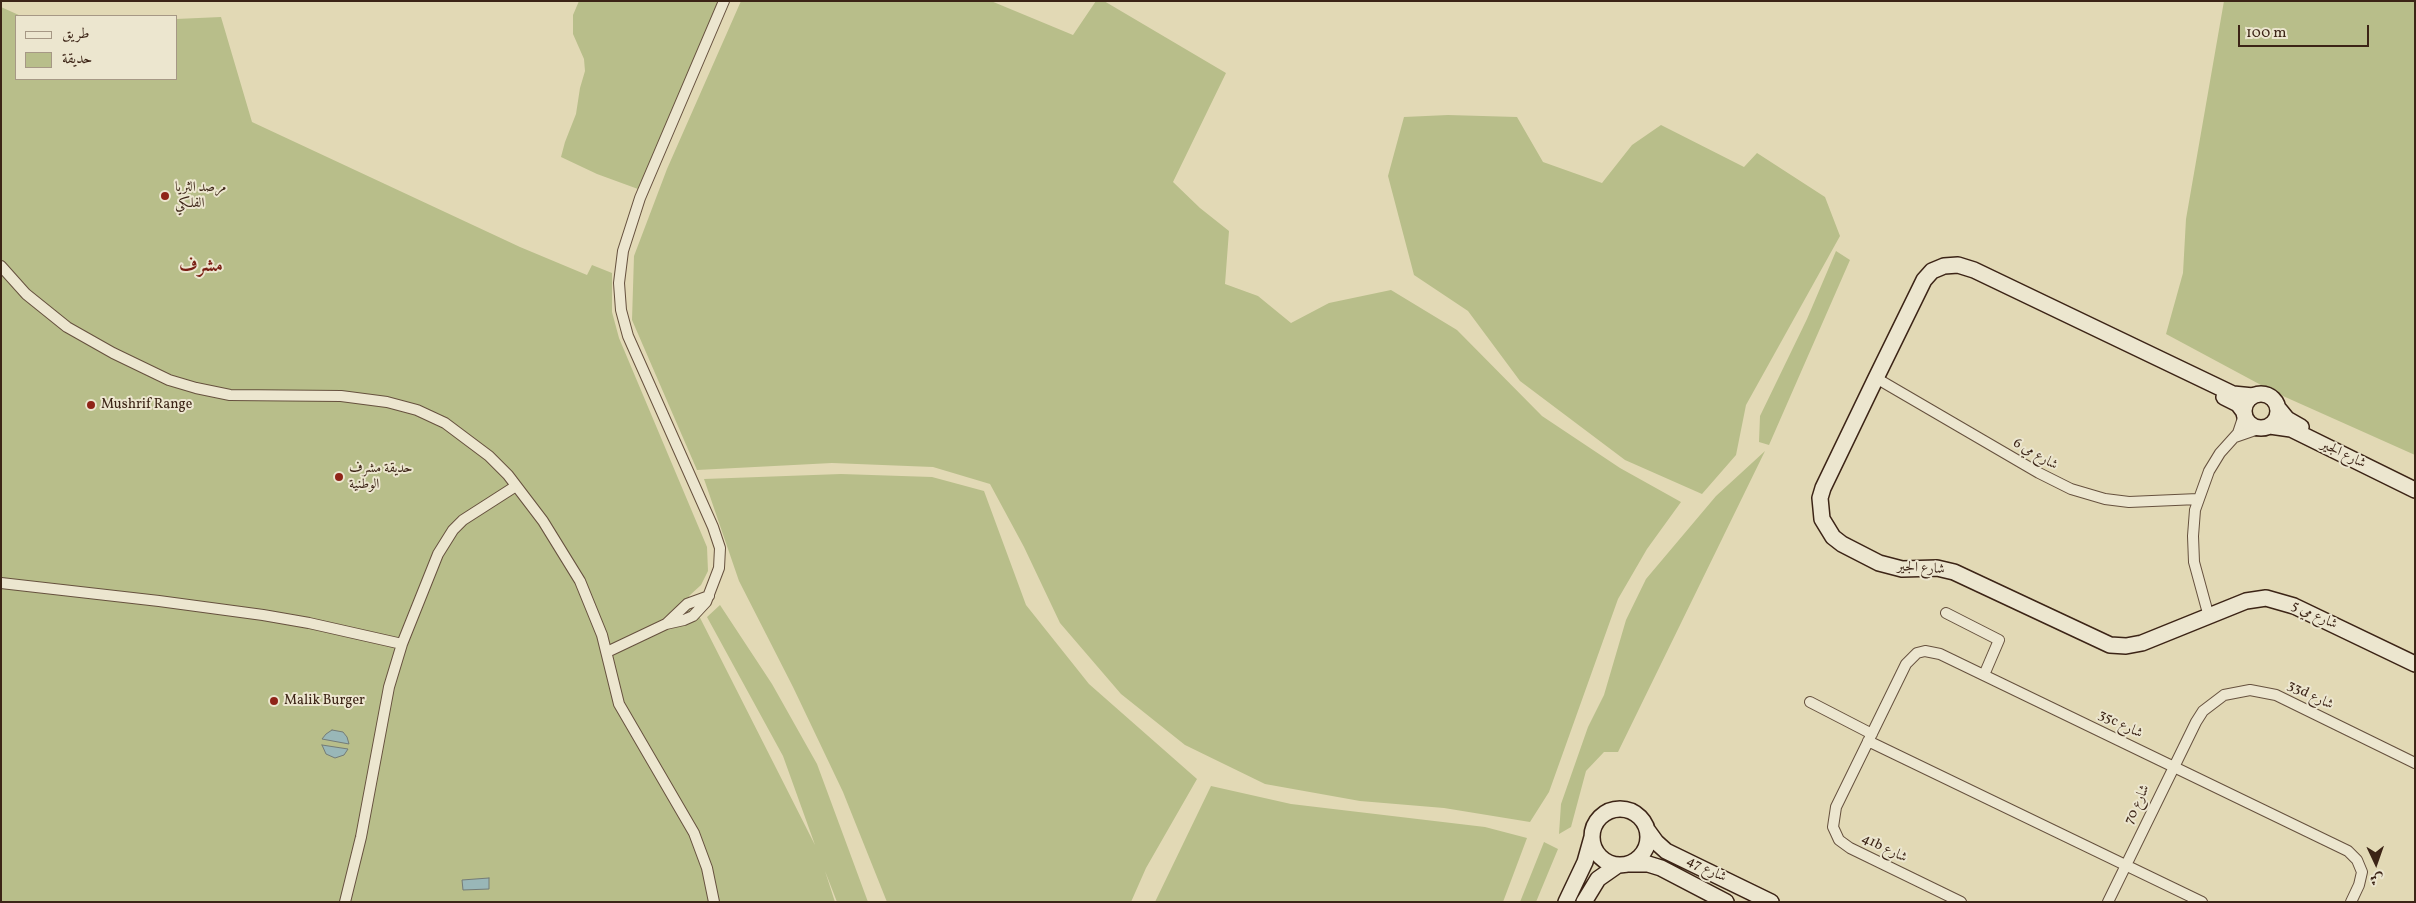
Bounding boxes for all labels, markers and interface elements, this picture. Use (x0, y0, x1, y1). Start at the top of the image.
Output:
legend (15, 15, 178, 80)
scale bar (2241, 15, 2372, 47)
text: 100 m (2246, 23, 2286, 44)
text: طريق (62, 24, 89, 45)
text: حديقة (62, 49, 92, 70)
place label: مرصد الثريا الفلكي (175, 180, 226, 212)
marker: مرصد الثريا الفلكي (159, 190, 171, 202)
district label: مشرف (179, 257, 223, 279)
place label: Mushrif Range (101, 397, 192, 413)
marker: Mushrif Range (85, 399, 97, 411)
street label: شارع مي 6 (2010, 435, 2060, 475)
street label: شارع الجير (2318, 437, 2368, 473)
place label: حديقة مشرف الوطنية (349, 461, 412, 494)
marker: حديقة مشرف الوطنية (333, 471, 345, 483)
street label: شارع الجير (1896, 559, 1946, 579)
street label: شارع مي 5 (2288, 598, 2340, 634)
street label: 33d شارع (2284, 678, 2336, 714)
place label: Malik Burger (284, 693, 365, 709)
marker: Malik Burger (268, 695, 280, 707)
street label: 35c شارع (2095, 707, 2145, 743)
street label: شارع 70 (2122, 783, 2154, 827)
street label: 41b شارع (1858, 831, 1910, 867)
north arrow (2351, 838, 2401, 888)
street label: شارع 47 (1683, 853, 1729, 887)
text: ش (2369, 869, 2384, 888)

